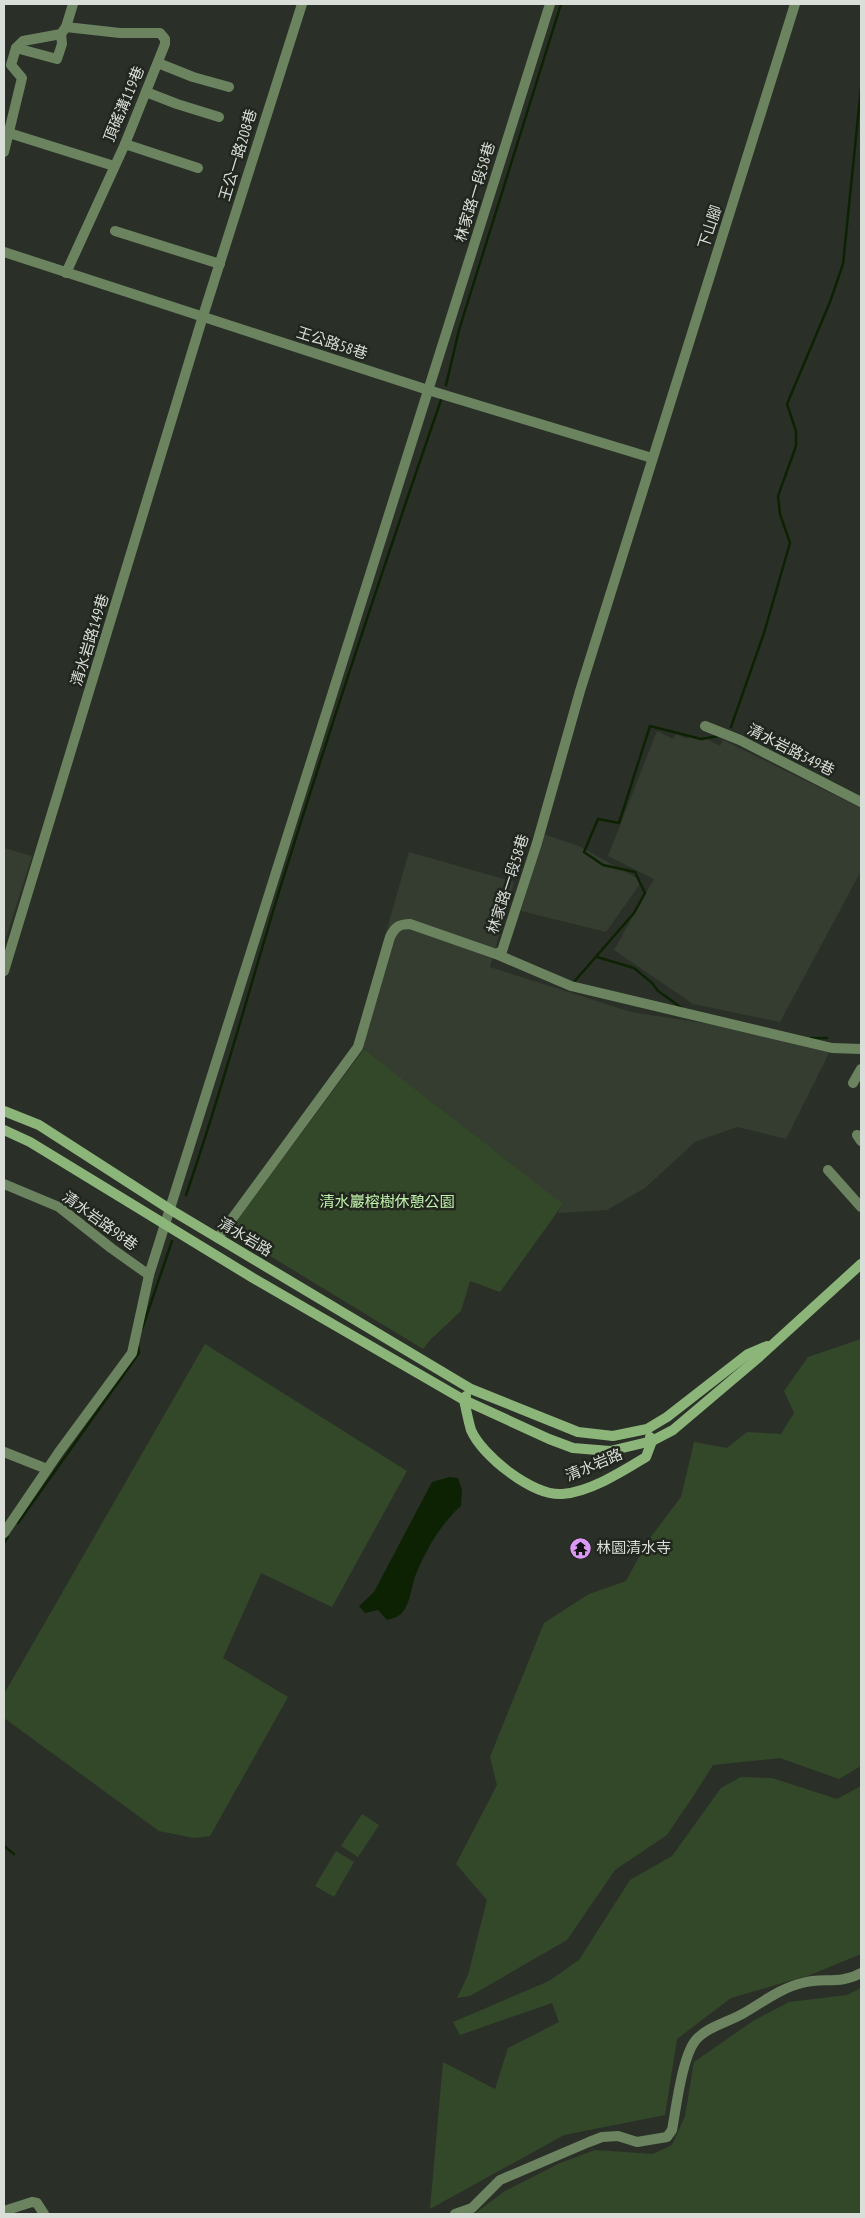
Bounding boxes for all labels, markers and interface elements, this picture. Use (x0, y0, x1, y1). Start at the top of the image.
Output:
street label: 頂磘溝119巷 (99, 63, 148, 144)
street label: 王公一路208巷 (215, 107, 261, 203)
street label: 林家路一段58巷 (450, 140, 499, 244)
street label: 下山腳 (694, 203, 726, 251)
street label: 王公路58巷 (294, 322, 370, 363)
street label: 清水岩路149巷 (67, 592, 113, 688)
street label: 清水岩路349巷 (744, 719, 838, 780)
street label: 林家路一段58巷 (482, 832, 533, 936)
street label: 清水岩路98巷 (59, 1187, 142, 1254)
park label: 清水巖榕樹休憩公園 (319, 1192, 455, 1211)
street label: 清水岩路 (215, 1213, 276, 1260)
street label: 清水岩路 (562, 1444, 625, 1485)
temple icon: 林園清水寺 (568, 1536, 592, 1560)
place label: 林園清水寺 (596, 1538, 671, 1557)

